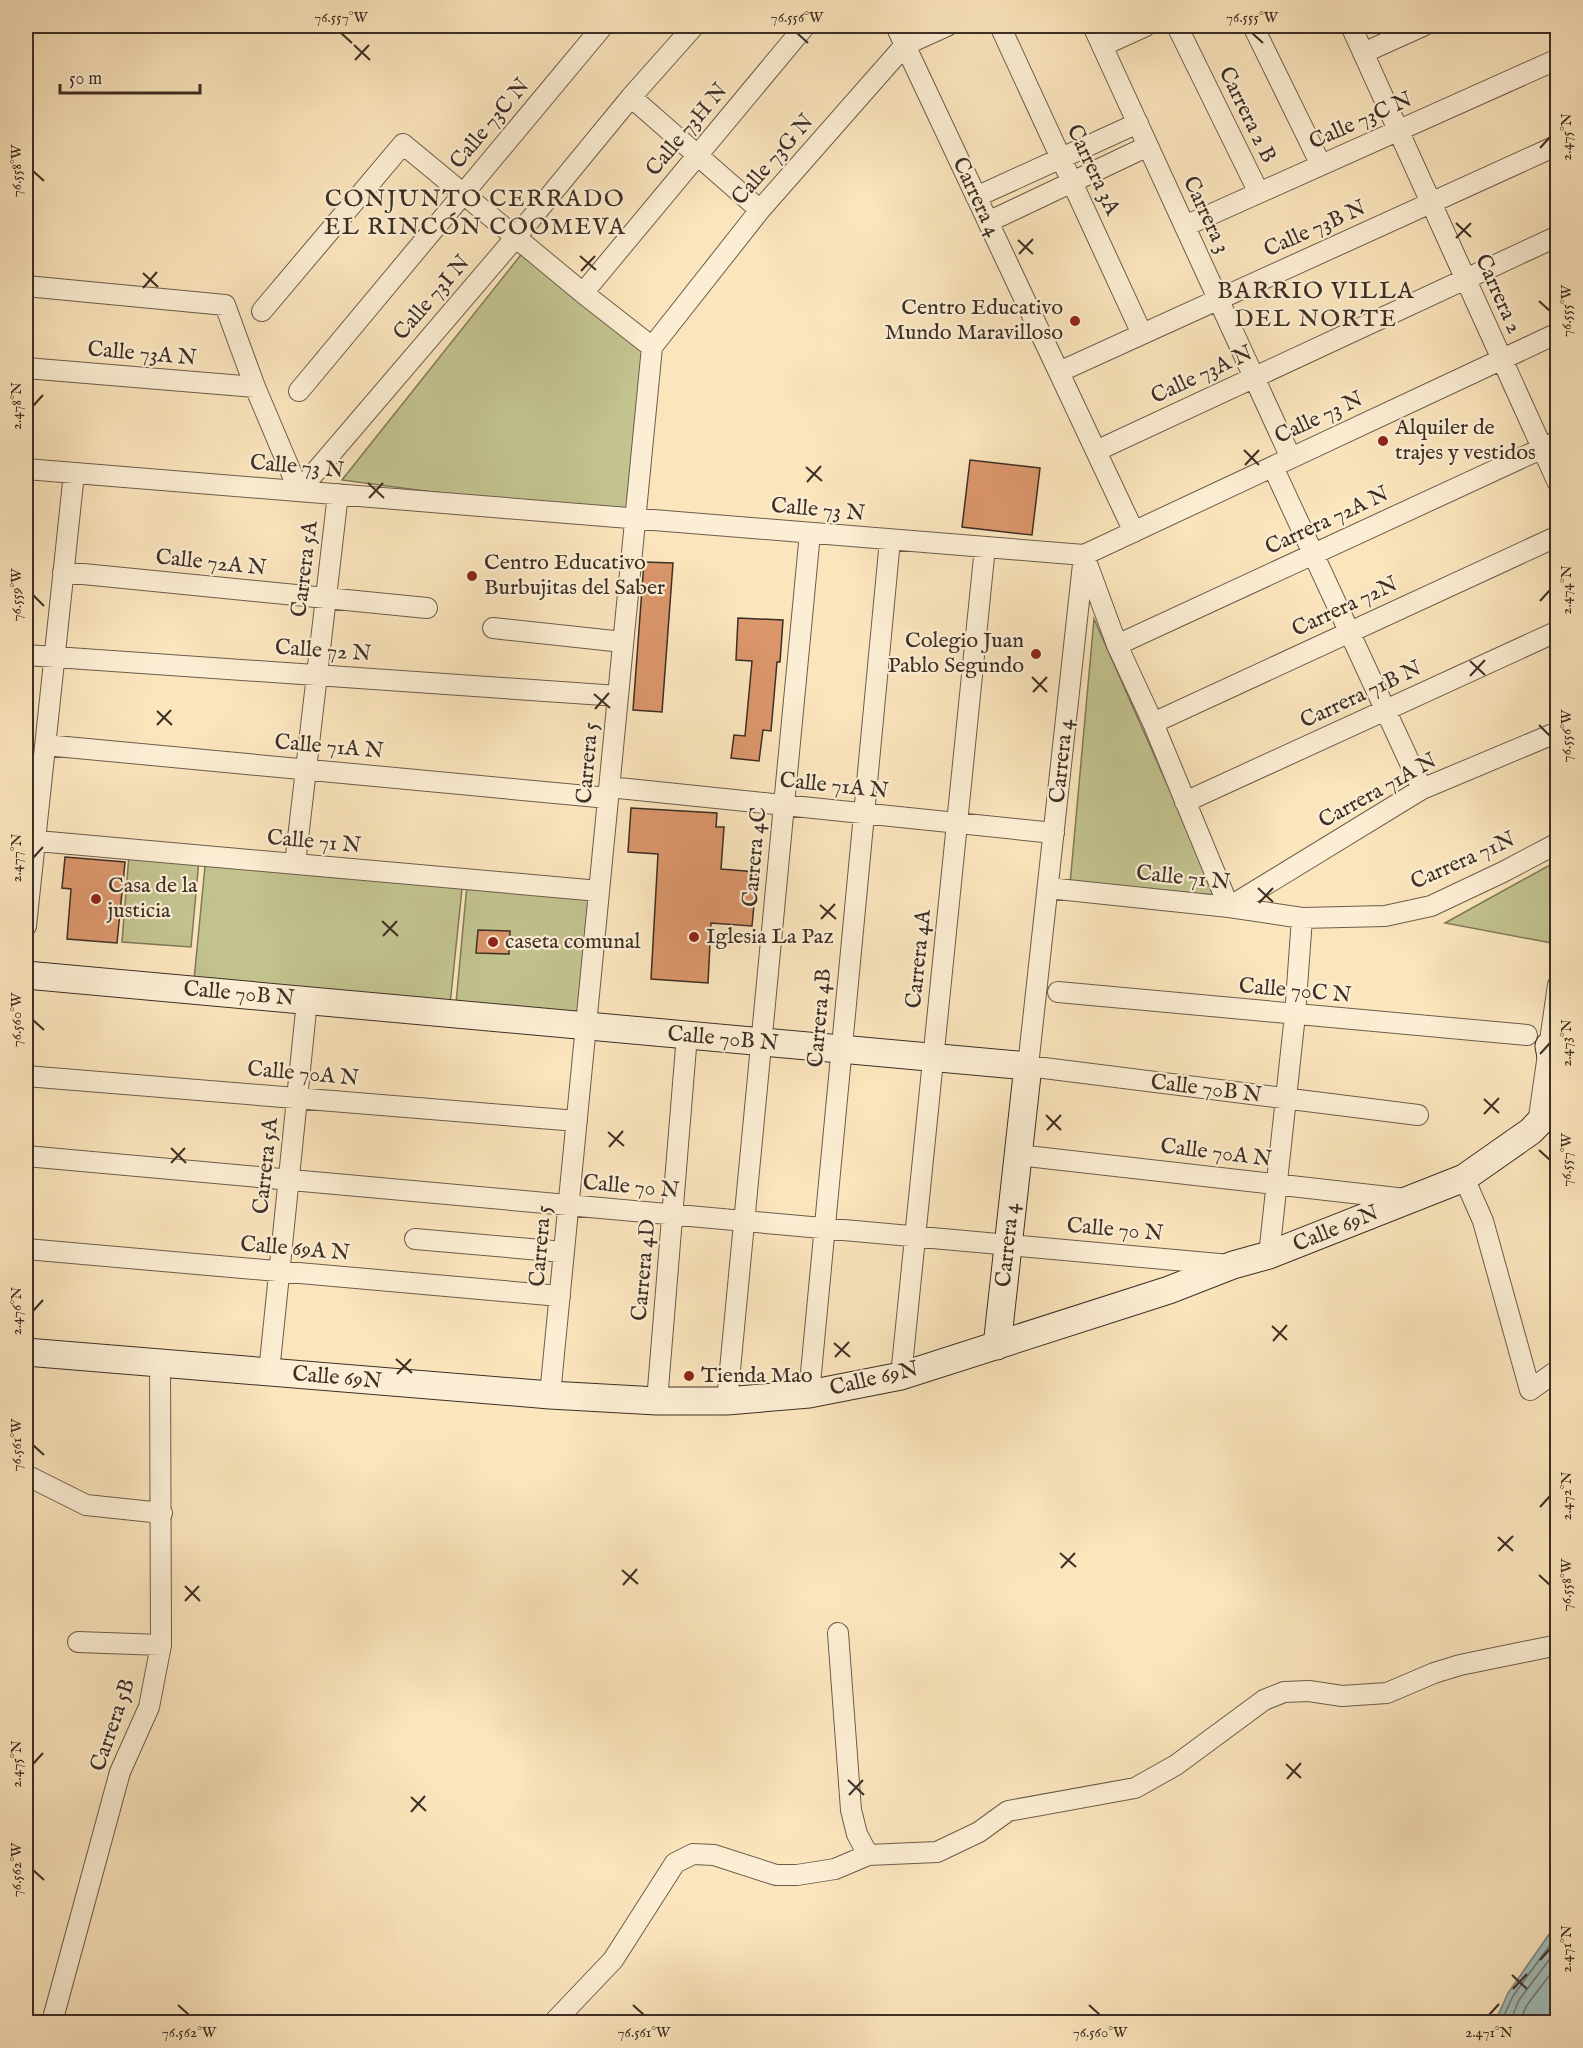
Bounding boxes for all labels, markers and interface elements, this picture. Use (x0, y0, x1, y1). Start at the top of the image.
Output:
text: 76.557°W (314, 8, 368, 27)
text: 76.556°W (771, 8, 824, 27)
text: 76.555°W (1226, 8, 1279, 27)
scale bar (60, 57, 200, 95)
street label: Carrera 2 B (1212, 62, 1282, 168)
text: 50 m (69, 68, 102, 91)
street label: Calle 73C N (444, 73, 536, 175)
street label: Calle 73H N (640, 78, 734, 182)
street label: Calle 73C N (1305, 86, 1417, 156)
street label: Calle 73G N (726, 109, 820, 211)
text: 2.475°N (1557, 113, 1576, 161)
street label: Carrera 3A (1060, 120, 1127, 221)
text: 76.558°W (7, 144, 26, 197)
street label: Carrera 4 (945, 153, 1007, 241)
street label: Carrera 3 (1176, 172, 1236, 258)
district label: CONJUNTO CERRADO EL RINCÓN COOMEVA (324, 184, 626, 243)
street label: Calle 73B N (1260, 194, 1370, 264)
street label: Calle 73I N (387, 250, 477, 346)
street label: Carrera 2 (1468, 250, 1528, 338)
district label: BARRIO VILLA DEL NORTE (1217, 276, 1415, 335)
text: 76.555°W (1557, 284, 1576, 337)
place label: Centro Educativo Mundo Maravilloso (884, 294, 1063, 347)
marker: Centro Educativo Mundo Maravilloso (1068, 314, 1082, 328)
street label: Calle 73A N (86, 335, 198, 373)
street label: Calle 73A N (1147, 339, 1257, 411)
text: 2.478°N (7, 382, 26, 430)
street label: Calle 73 N (1270, 385, 1368, 451)
place label: Alquiler de trajes y vestidos (1394, 414, 1536, 467)
marker: Alquiler de trajes y vestidos (1376, 434, 1390, 448)
street label: Calle 73 N (249, 449, 345, 485)
street label: Carrera 72A N (1261, 480, 1393, 562)
street label: Calle 73 N (770, 492, 866, 528)
street label: Carrera 5A (285, 518, 325, 619)
street label: Calle 72A N (154, 543, 268, 583)
place label: Centro Educativo Burbujitas del Saber (484, 549, 665, 602)
text: 2.474°N (1557, 565, 1576, 615)
text: 76.559°W (7, 568, 26, 622)
marker: Centro Educativo Burbujitas del Saber (465, 569, 479, 583)
street label: Carrera 72N (1288, 570, 1402, 644)
place label: Colegio Juan Pablo Segundo (888, 627, 1024, 680)
street label: Calle 72 N (274, 634, 372, 668)
marker: Colegio Juan Pablo Segundo (1029, 647, 1043, 661)
street label: Carrera 71B N (1296, 655, 1426, 735)
text: 76.556°W (1557, 709, 1576, 762)
street label: Carrera 4 (1044, 717, 1080, 805)
street label: Carrera 5 (570, 721, 606, 805)
street label: Calle 71A N (273, 728, 385, 766)
street label: Carrera 71A N (1314, 747, 1442, 835)
street label: Calle 71A N (778, 766, 890, 806)
street label: Carrera 4C (737, 806, 773, 908)
street label: Calle 71 N (266, 824, 362, 860)
street label: Carrera 71N (1406, 826, 1520, 896)
text: 2.477°N (7, 833, 26, 883)
street label: Calle 71 N (1135, 859, 1231, 897)
place label: Casa de la justicia (106, 872, 198, 925)
marker: Casa de la justicia (89, 892, 103, 906)
street label: Carrera 4A (900, 907, 938, 1010)
place label: Iglesia La Paz (706, 923, 834, 951)
place label: caseta comunal (505, 928, 640, 956)
marker: Iglesia La Paz (687, 930, 701, 944)
marker: caseta comunal (486, 935, 500, 949)
street label: Carrera 4B (802, 967, 838, 1069)
street label: Calle 70C N (1238, 972, 1352, 1010)
street label: Calle 70B N (182, 975, 296, 1013)
text: 76.560°W (7, 992, 26, 1047)
text: 2.473°N (1557, 1019, 1576, 1067)
street label: Calle 70B N (666, 1020, 780, 1058)
street label: Calle 70A N (246, 1055, 360, 1093)
street label: Calle 70B N (1149, 1068, 1263, 1110)
street label: Carrera 5A (247, 1115, 285, 1216)
street label: Calle 70A N (1159, 1132, 1273, 1174)
text: 76.557°W (1557, 1133, 1576, 1187)
street label: Calle 70 N (581, 1169, 681, 1205)
street label: Calle 69N (1289, 1199, 1383, 1259)
street label: Carrera 4 (990, 1201, 1026, 1289)
street label: Carrera 5 (523, 1204, 559, 1288)
street label: Calle 70 N (1065, 1212, 1165, 1248)
street label: Carrera 4D (626, 1218, 662, 1322)
street label: Calle 69A N (239, 1230, 351, 1268)
text: 2.476°N (7, 1287, 26, 1335)
street label: Calle 69N (827, 1355, 921, 1403)
street label: Calle 69N (291, 1360, 383, 1396)
place label: Tienda Mao (701, 1362, 813, 1390)
marker: Tienda Mao (682, 1369, 696, 1383)
text: 76.561°W (7, 1418, 26, 1471)
text: 2.472°N (1557, 1471, 1576, 1521)
text: 76.558°W (1557, 1558, 1576, 1611)
street label: Carrera 5B (84, 1675, 142, 1775)
text: 2.475°N (7, 1740, 26, 1788)
text: 76.562°W (7, 1842, 26, 1897)
text: 2.471°N (1557, 1925, 1576, 1973)
text: 76.562°W (162, 2023, 217, 2042)
text: 76.561°W (618, 2023, 671, 2042)
text: 76.560°W (1073, 2023, 1128, 2042)
text: 2.471°N (1465, 2023, 1513, 2042)

